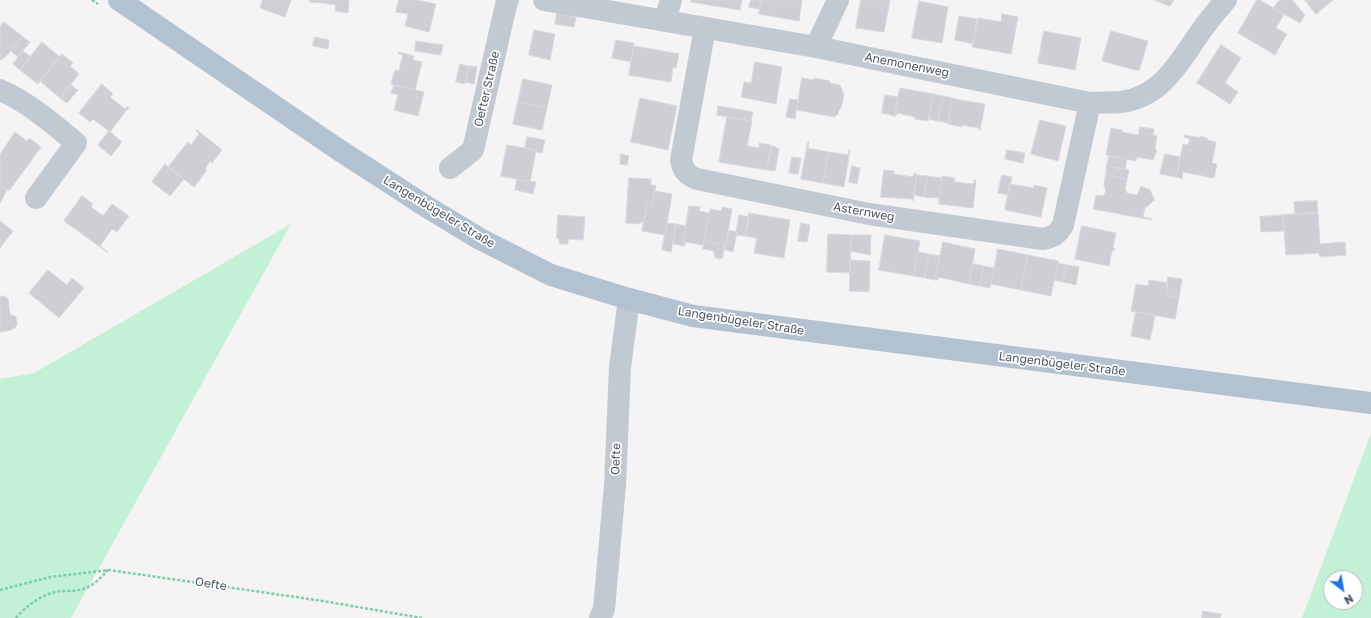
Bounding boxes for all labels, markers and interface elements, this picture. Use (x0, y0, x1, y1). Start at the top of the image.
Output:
street label: Oefter Straße (471, 50, 503, 128)
street label: Anemonenweg (864, 50, 950, 80)
street label: Langenbügeler Straße (381, 173, 497, 251)
street label: Asternweg (832, 200, 896, 224)
street label: Langenbügeler Straße (677, 304, 805, 338)
street label: Langenbügeler Straße (998, 349, 1126, 379)
street label: Oefte (608, 443, 624, 475)
north arrow (1323, 570, 1363, 610)
street label: Oefte (194, 574, 228, 594)
text: N (1342, 592, 1356, 608)

